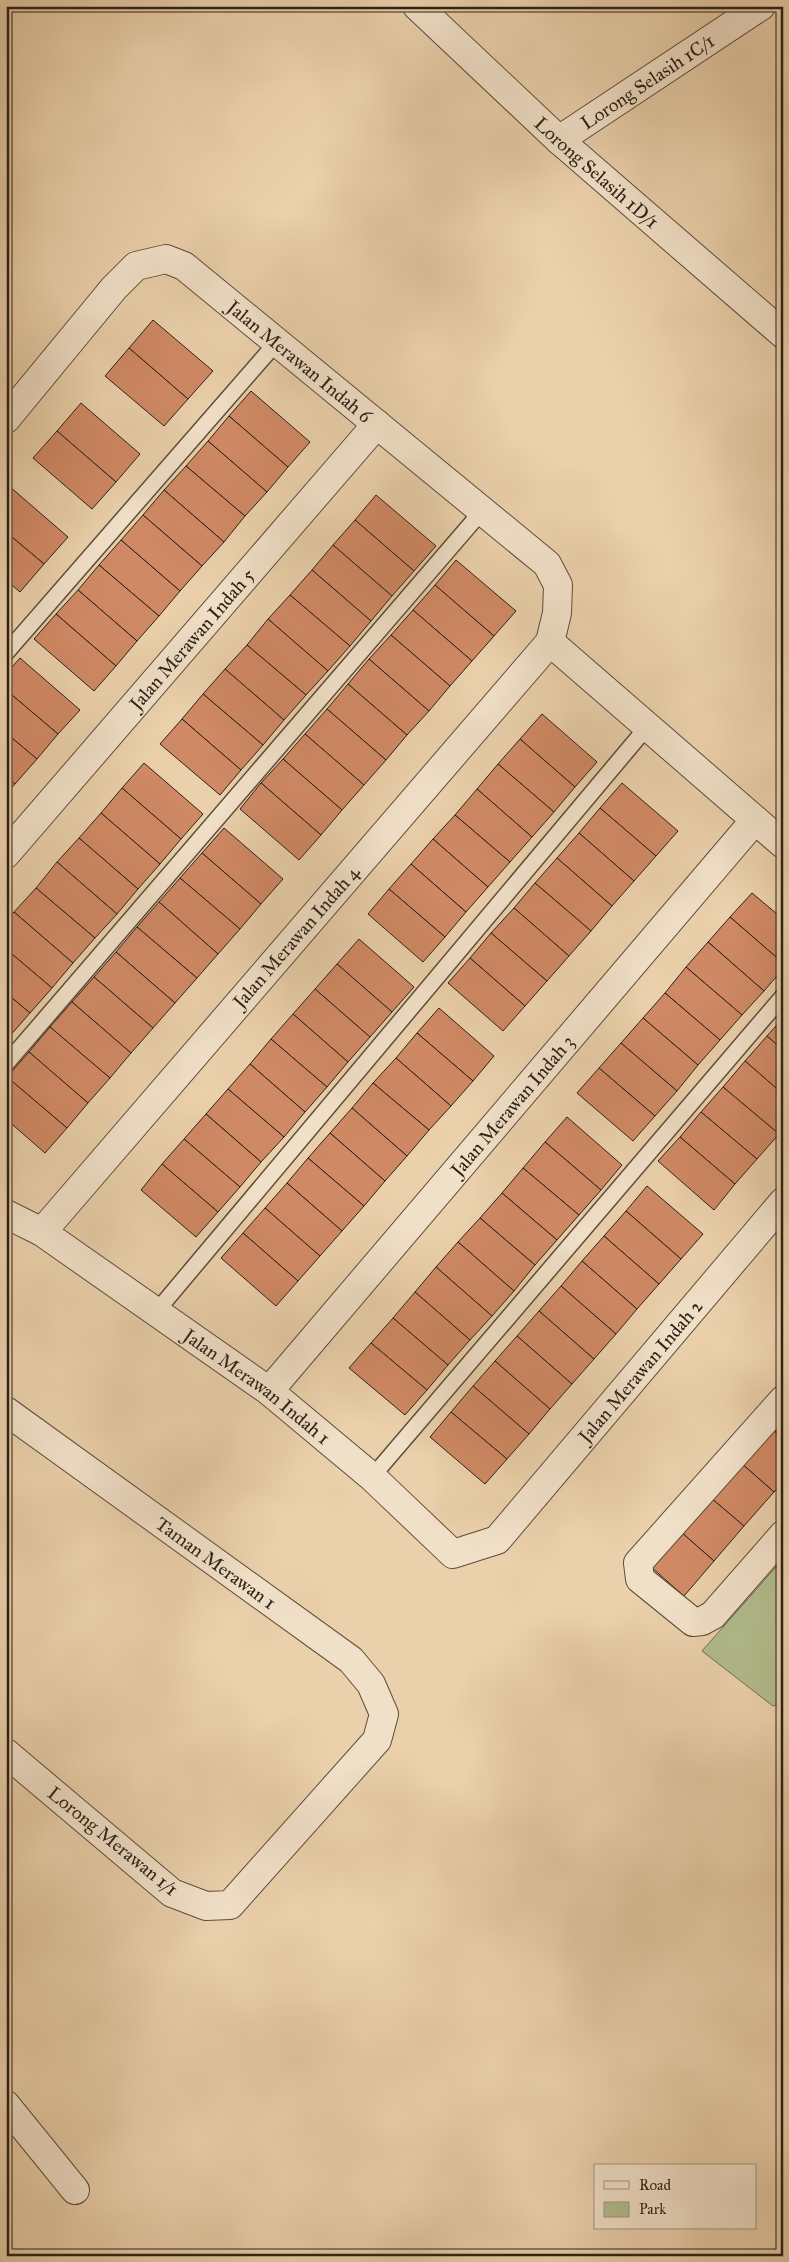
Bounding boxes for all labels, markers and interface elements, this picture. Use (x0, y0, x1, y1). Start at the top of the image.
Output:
street label: Lorong Selasih 1C/1 (576, 29, 719, 134)
street label: Lorong Selasih 1D/1 (530, 112, 664, 233)
street label: Jalan Merawan Indah 6 (221, 294, 378, 428)
street label: Jalan Merawan Indah 5 (123, 563, 259, 717)
street label: Jalan Merawan Indah 4 (227, 861, 365, 1015)
street label: Jalan Merawan Indah 3 (444, 1030, 579, 1183)
street label: Jalan Merawan Indah 2 (572, 1294, 707, 1449)
street label: Jalan Merawan Indah 1 (177, 1322, 335, 1449)
street label: Taman Merawan 1 (151, 1511, 281, 1614)
street label: Lorong Merawan 1/1 (43, 1781, 183, 1901)
legend (594, 2164, 756, 2230)
text: Road (639, 2176, 671, 2194)
text: Park (639, 2200, 666, 2218)

